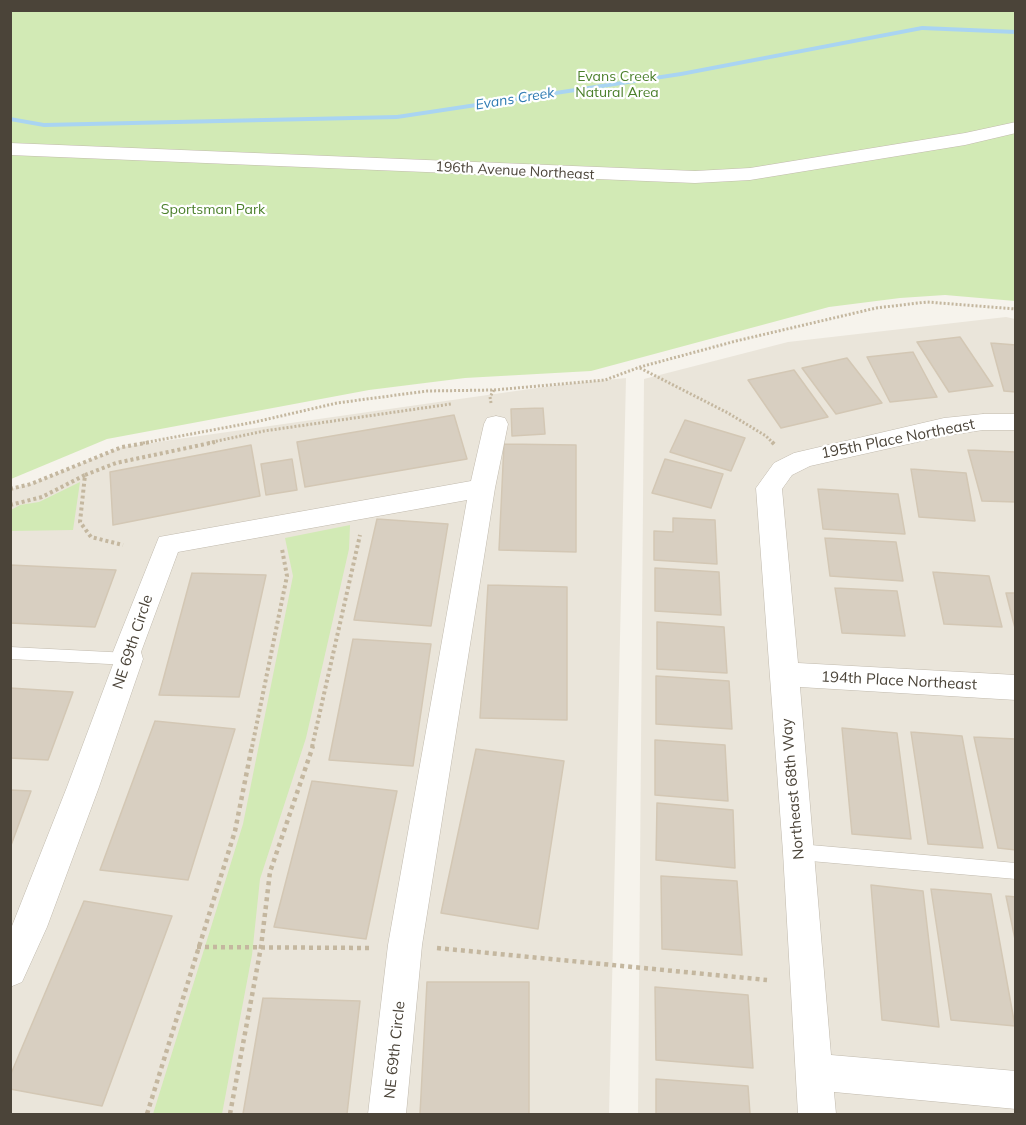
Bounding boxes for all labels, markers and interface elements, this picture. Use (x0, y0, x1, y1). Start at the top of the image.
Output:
park label: Evans Creek Natural Area (575, 69, 659, 102)
water label: Evans Creek (474, 84, 556, 114)
street label: 196th Avenue Northeast (435, 158, 595, 184)
park label: Sportsman Park (161, 202, 265, 218)
street label: 195th Place Northeast (820, 415, 976, 463)
street label: NE 69th Circle (109, 593, 157, 691)
street label: 194th Place Northeast (821, 668, 977, 694)
street label: Northeast 68th Way (778, 717, 808, 861)
street label: NE 69th Circle (381, 1000, 409, 1100)

